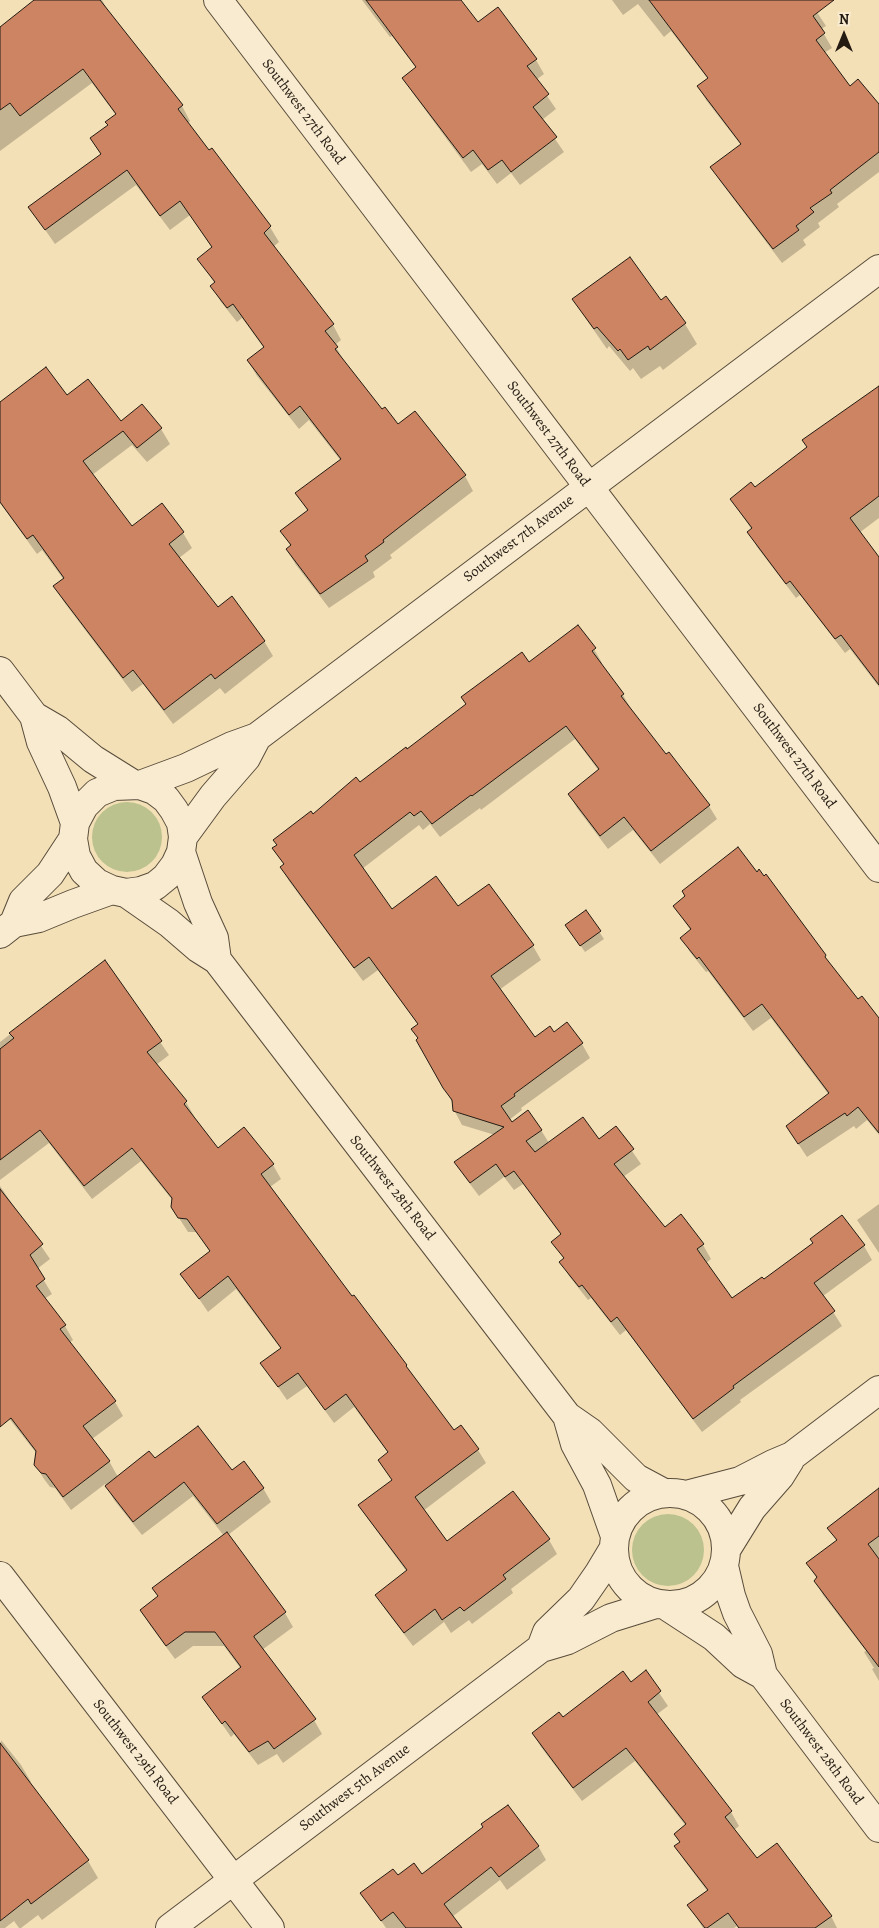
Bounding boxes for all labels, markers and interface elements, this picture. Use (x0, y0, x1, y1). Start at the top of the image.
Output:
north arrow (819, 10, 869, 60)
text: N (839, 10, 849, 29)
street label: Southwest 27th Road (257, 56, 349, 168)
street label: Southwest 27th Road (502, 378, 594, 490)
street label: Southwest 7th Avenue (460, 492, 578, 586)
street label: Southwest 27th Road (748, 700, 840, 812)
street label: Southwest 28th Road (345, 1132, 439, 1244)
street label: Southwest 28th Road (775, 1695, 867, 1809)
street label: Southwest 29th Road (88, 1696, 182, 1808)
street label: Southwest 5th Avenue (296, 1741, 414, 1835)

